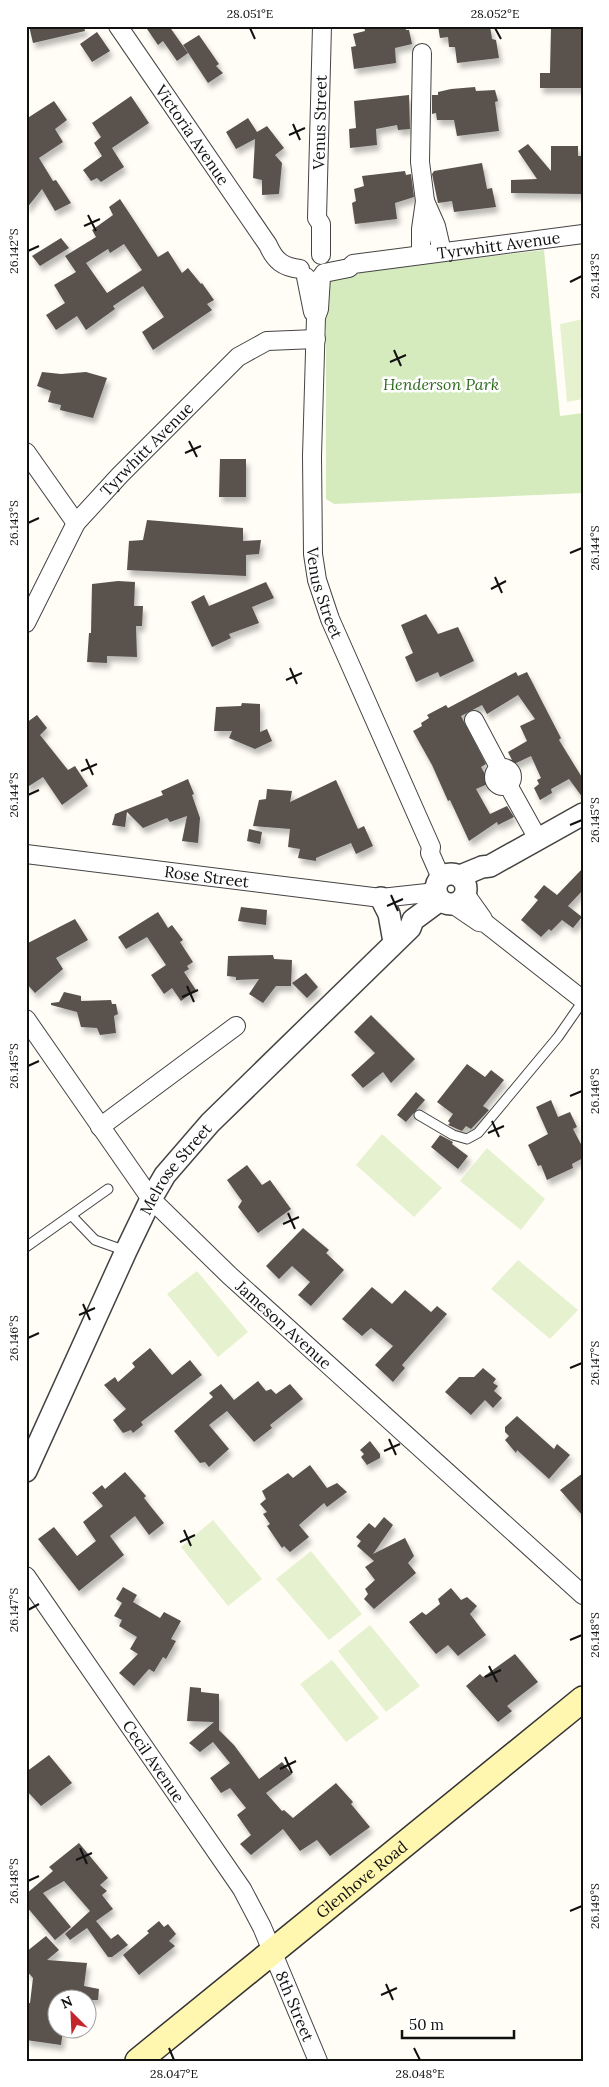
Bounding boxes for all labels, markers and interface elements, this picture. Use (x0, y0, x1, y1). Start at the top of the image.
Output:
text: 28.051°E (227, 6, 273, 21)
text: 28.052°E (471, 6, 519, 21)
street label: Venus Street (308, 74, 331, 171)
street label: Victoria Avenue (151, 80, 234, 189)
street label: Tyrwhitt Avenue (436, 227, 562, 263)
text: 26.142°S (6, 228, 21, 274)
text: 26.143°S (587, 253, 602, 299)
park label: Henderson Park (383, 374, 499, 394)
street label: Tyrwhitt Avenue (96, 398, 197, 500)
text: 26.143°S (6, 500, 21, 546)
text: 26.144°S (587, 525, 602, 571)
street label: Venus Street (303, 546, 348, 642)
text: 26.144°S (6, 772, 21, 818)
text: 26.145°S (587, 797, 602, 843)
street label: Rose Street (163, 861, 251, 892)
text: 26.145°S (6, 1043, 21, 1089)
text: 26.146°S (587, 1068, 602, 1114)
street label: Melrose Street (135, 1118, 216, 1218)
street label: Jameson Avenue (231, 1276, 336, 1373)
text: 26.146°S (6, 1315, 21, 1361)
text: 26.147°S (587, 1341, 602, 1385)
text: 26.147°S (6, 1588, 21, 1632)
text: 26.148°S (587, 1612, 602, 1658)
street label: Cecil Avenue (118, 1716, 189, 1807)
street label: Glenhove Road (312, 1836, 411, 1922)
text: 26.148°S (6, 1858, 21, 1904)
text: 26.149°S (587, 1883, 602, 1929)
street label: 8th Street (271, 1968, 319, 2045)
north arrow (48, 1990, 98, 2040)
text: N (58, 1992, 75, 2013)
scale bar (402, 2007, 514, 2039)
text: 50 m (409, 2015, 444, 2034)
text: 28.047°E (150, 2066, 198, 2081)
text: 28.048°E (396, 2066, 444, 2081)

